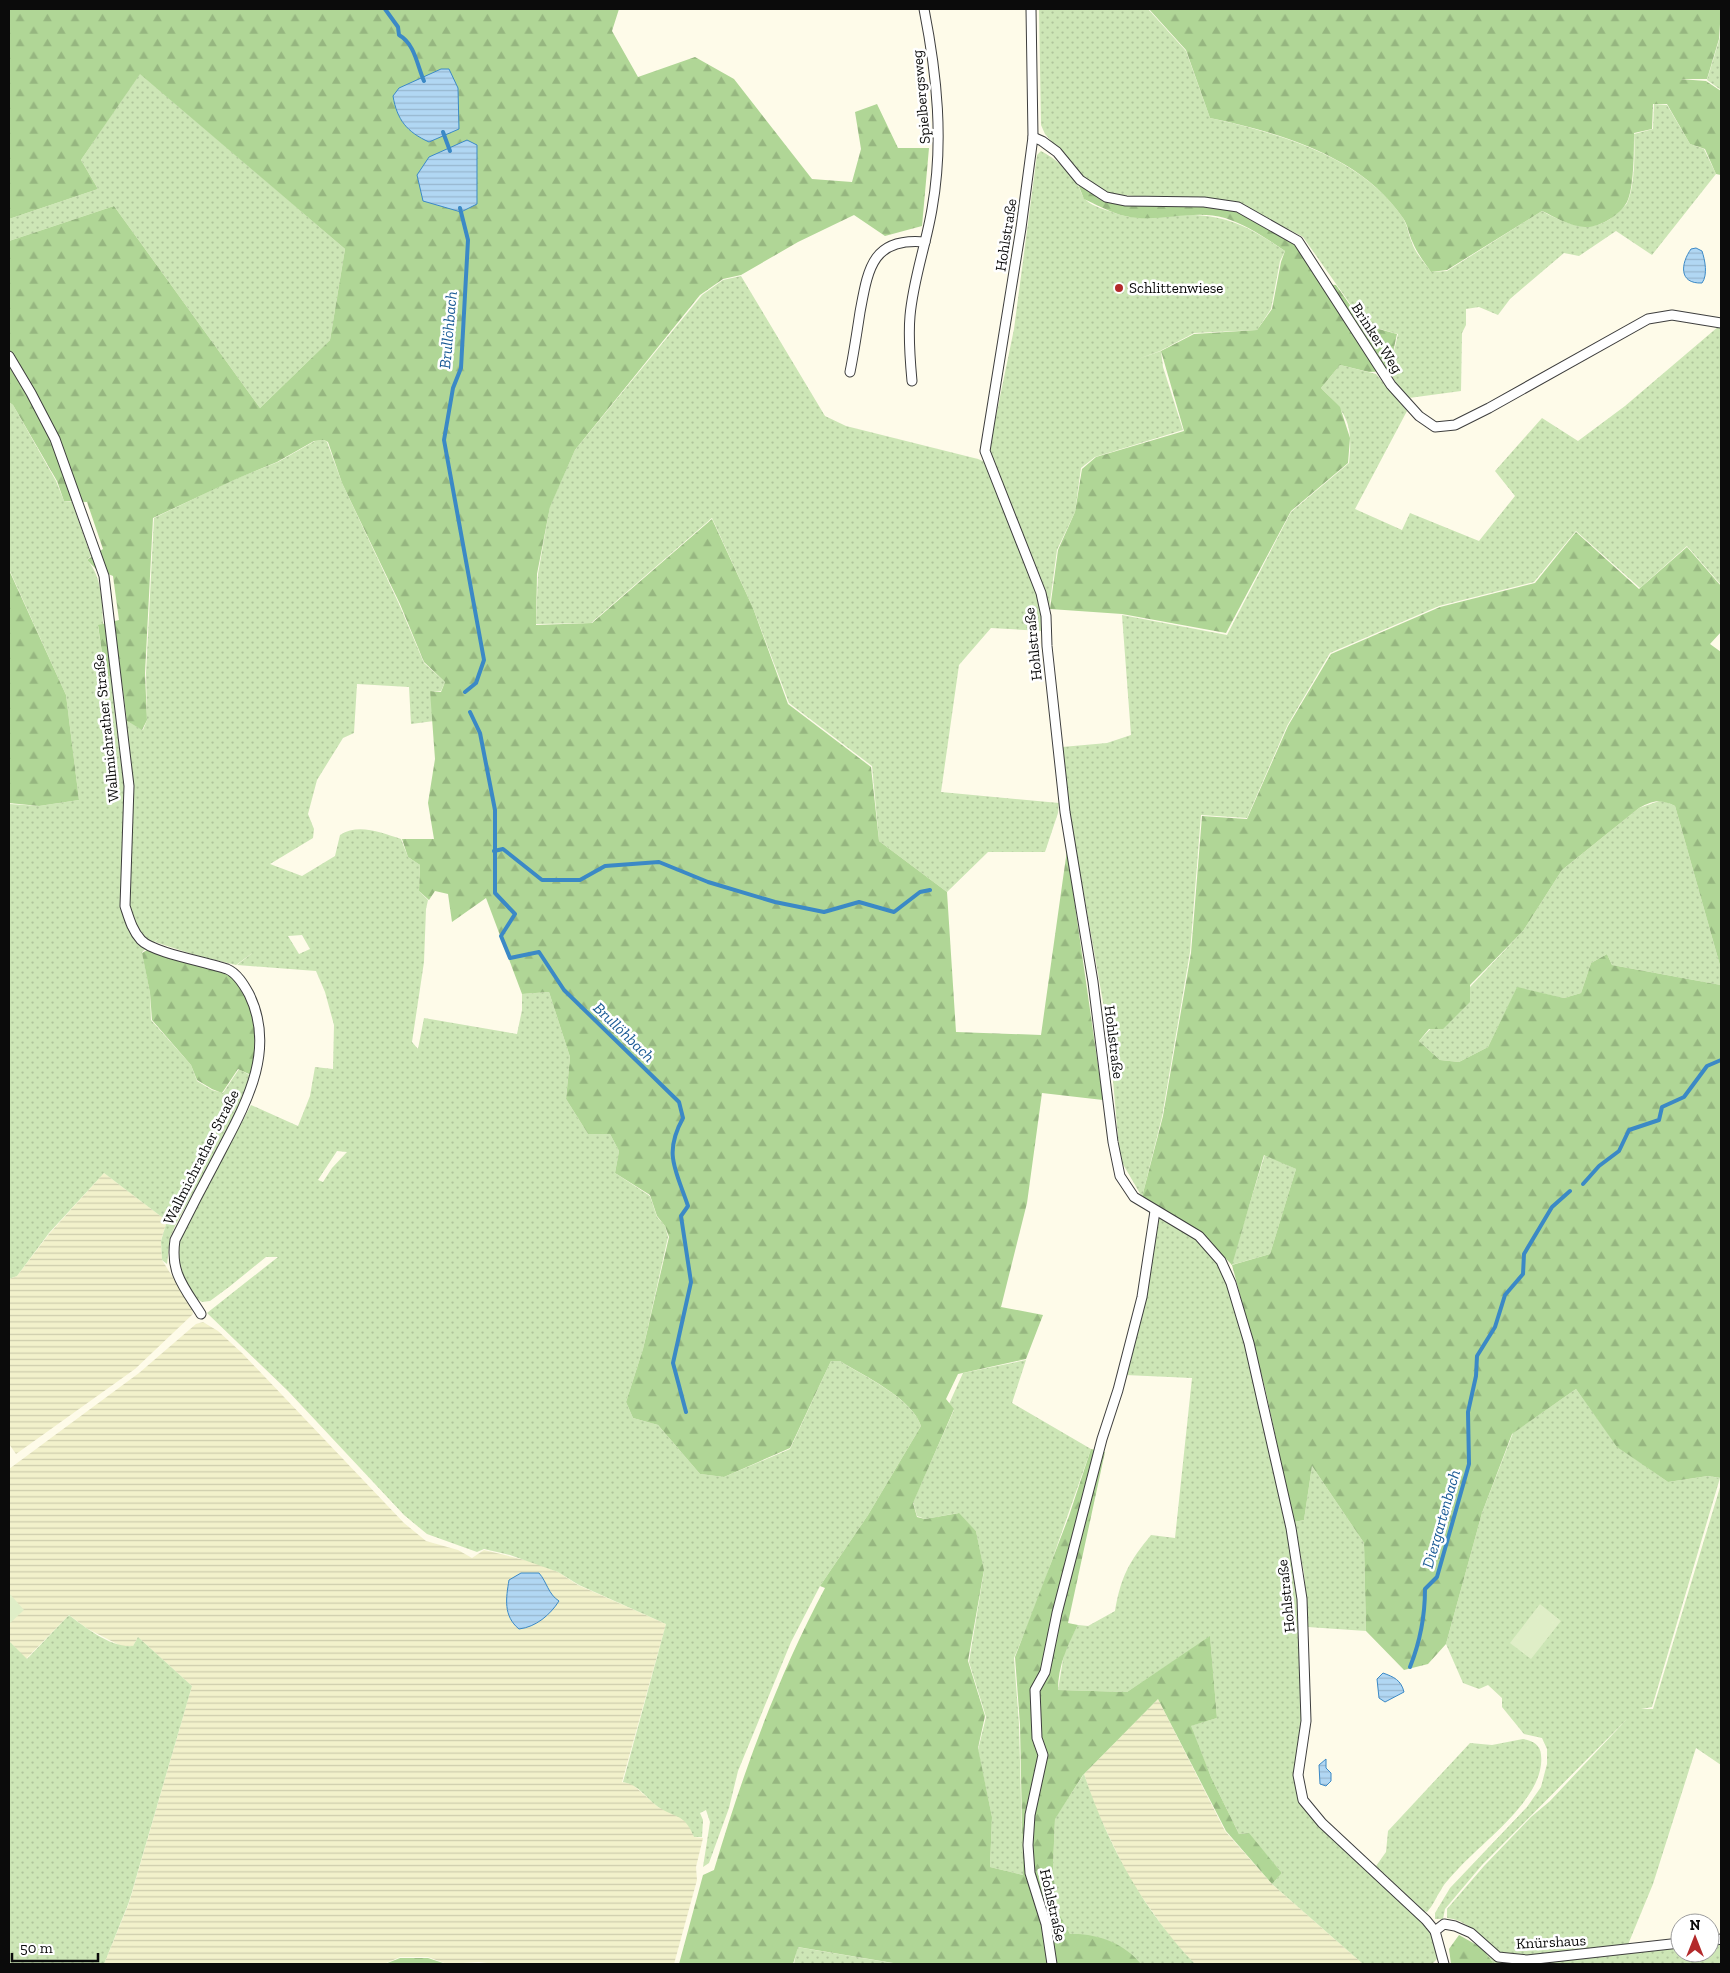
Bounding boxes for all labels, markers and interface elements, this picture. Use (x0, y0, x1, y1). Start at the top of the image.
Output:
street label: Spielbergsweg (908, 49, 934, 145)
street label: Hohlstraße (991, 197, 1021, 273)
place label: Schlittenwiese (1129, 279, 1223, 297)
marker: Schlittenwiese (1113, 282, 1125, 294)
water label: Brullöhbach (435, 290, 461, 370)
street label: Brinker Weg (1348, 299, 1406, 377)
street label: Hohlstraße (1020, 606, 1046, 682)
street label: Wallmichrather Straße (89, 653, 123, 803)
water label: Brullöhbach (589, 998, 659, 1066)
street label: Hohlstraße (1101, 1004, 1127, 1080)
street label: Wallmichrather Straße (159, 1087, 243, 1227)
water label: Diergartenbach (1418, 1468, 1464, 1570)
street label: Hohlstraße (1273, 1558, 1299, 1634)
street label: Hohlstraße (1036, 1867, 1070, 1943)
north arrow (1670, 1913, 1720, 1963)
text: N (1690, 1917, 1701, 1934)
scale bar (12, 1930, 99, 1962)
street label: Knürshaus (1515, 1931, 1587, 1953)
text: 50 m (20, 1939, 53, 1957)

